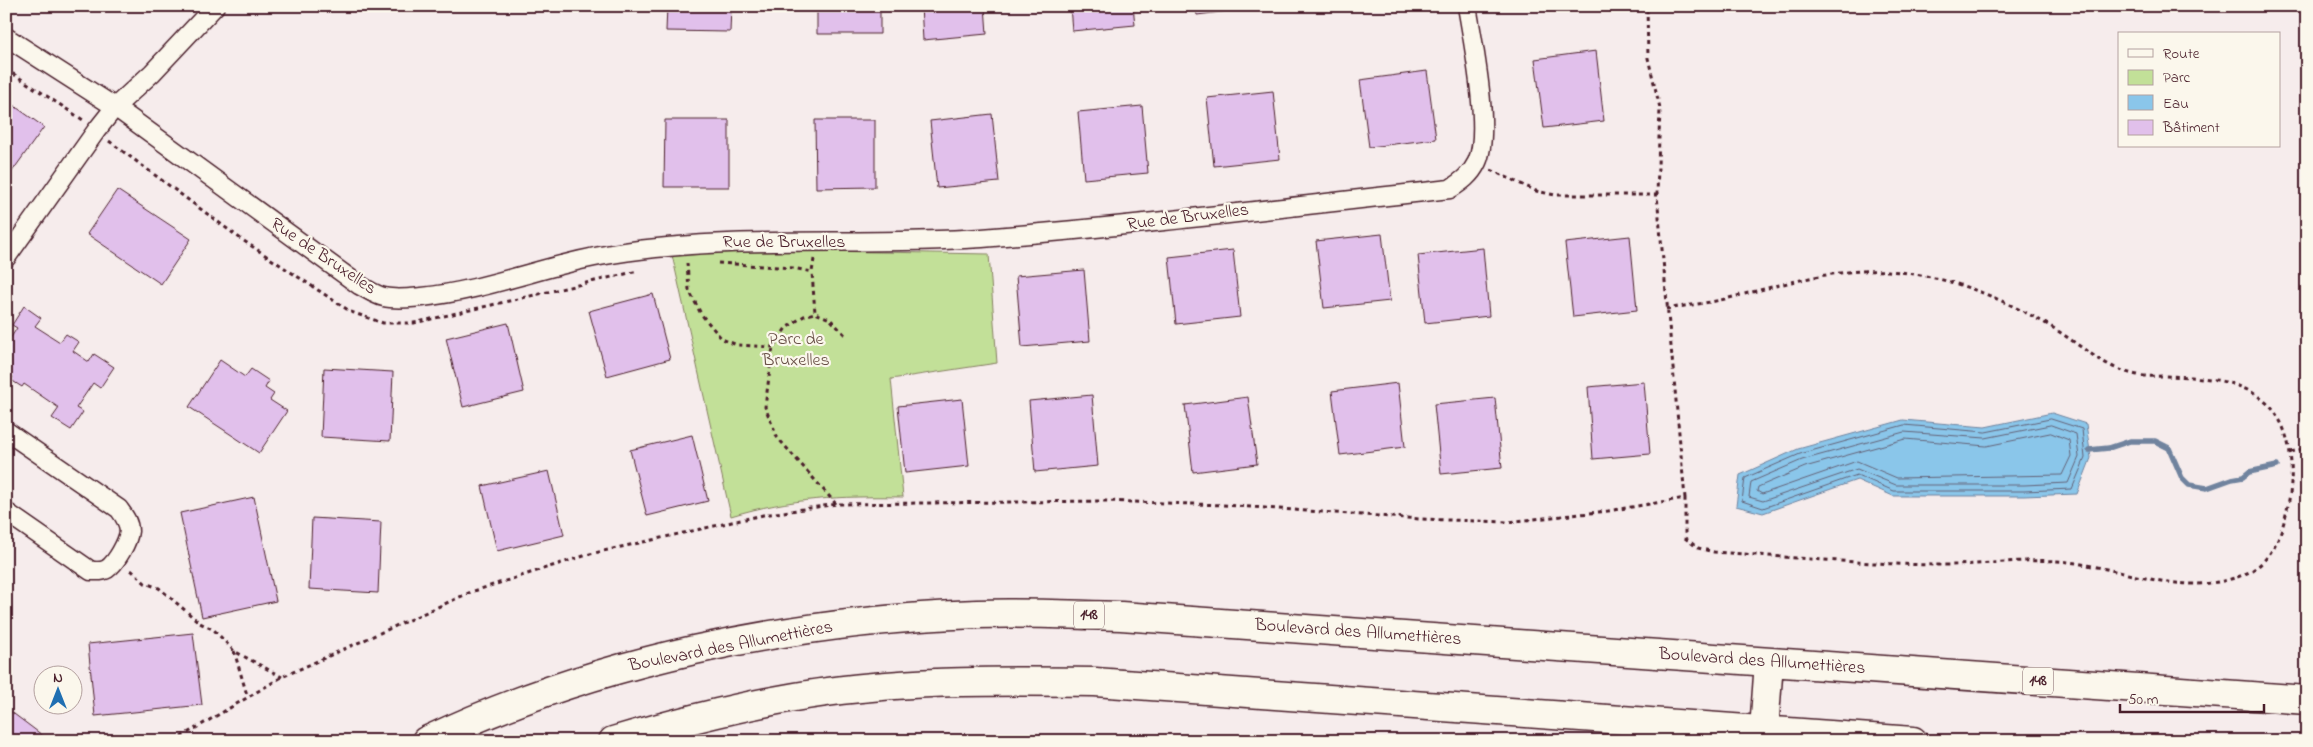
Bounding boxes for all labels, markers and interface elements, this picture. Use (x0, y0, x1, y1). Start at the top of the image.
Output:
legend (2118, 32, 2280, 148)
text: Route (2163, 43, 2200, 65)
text: Parc (2163, 67, 2191, 89)
text: Eau (2163, 93, 2189, 115)
text: Bâtiment (2162, 117, 2220, 139)
street label: Rue de Bruxelles (1125, 198, 1251, 238)
street label: Rue de Bruxelles (265, 212, 381, 302)
street label: Rue de Bruxelles (723, 230, 845, 256)
park label: Parc de Bruxelles (761, 327, 830, 374)
road number: 148 (1074, 602, 1104, 628)
street label: Boulevard des Allumettières (1253, 613, 1462, 653)
street label: Boulevard des Allumettières (626, 614, 835, 680)
street label: Boulevard des Allumettières (1657, 642, 1866, 682)
north arrow (32, 664, 82, 714)
text: N (53, 668, 63, 689)
road number: 148 (2023, 668, 2053, 694)
scale bar (2120, 682, 2264, 714)
text: 50 m (2128, 689, 2159, 711)

